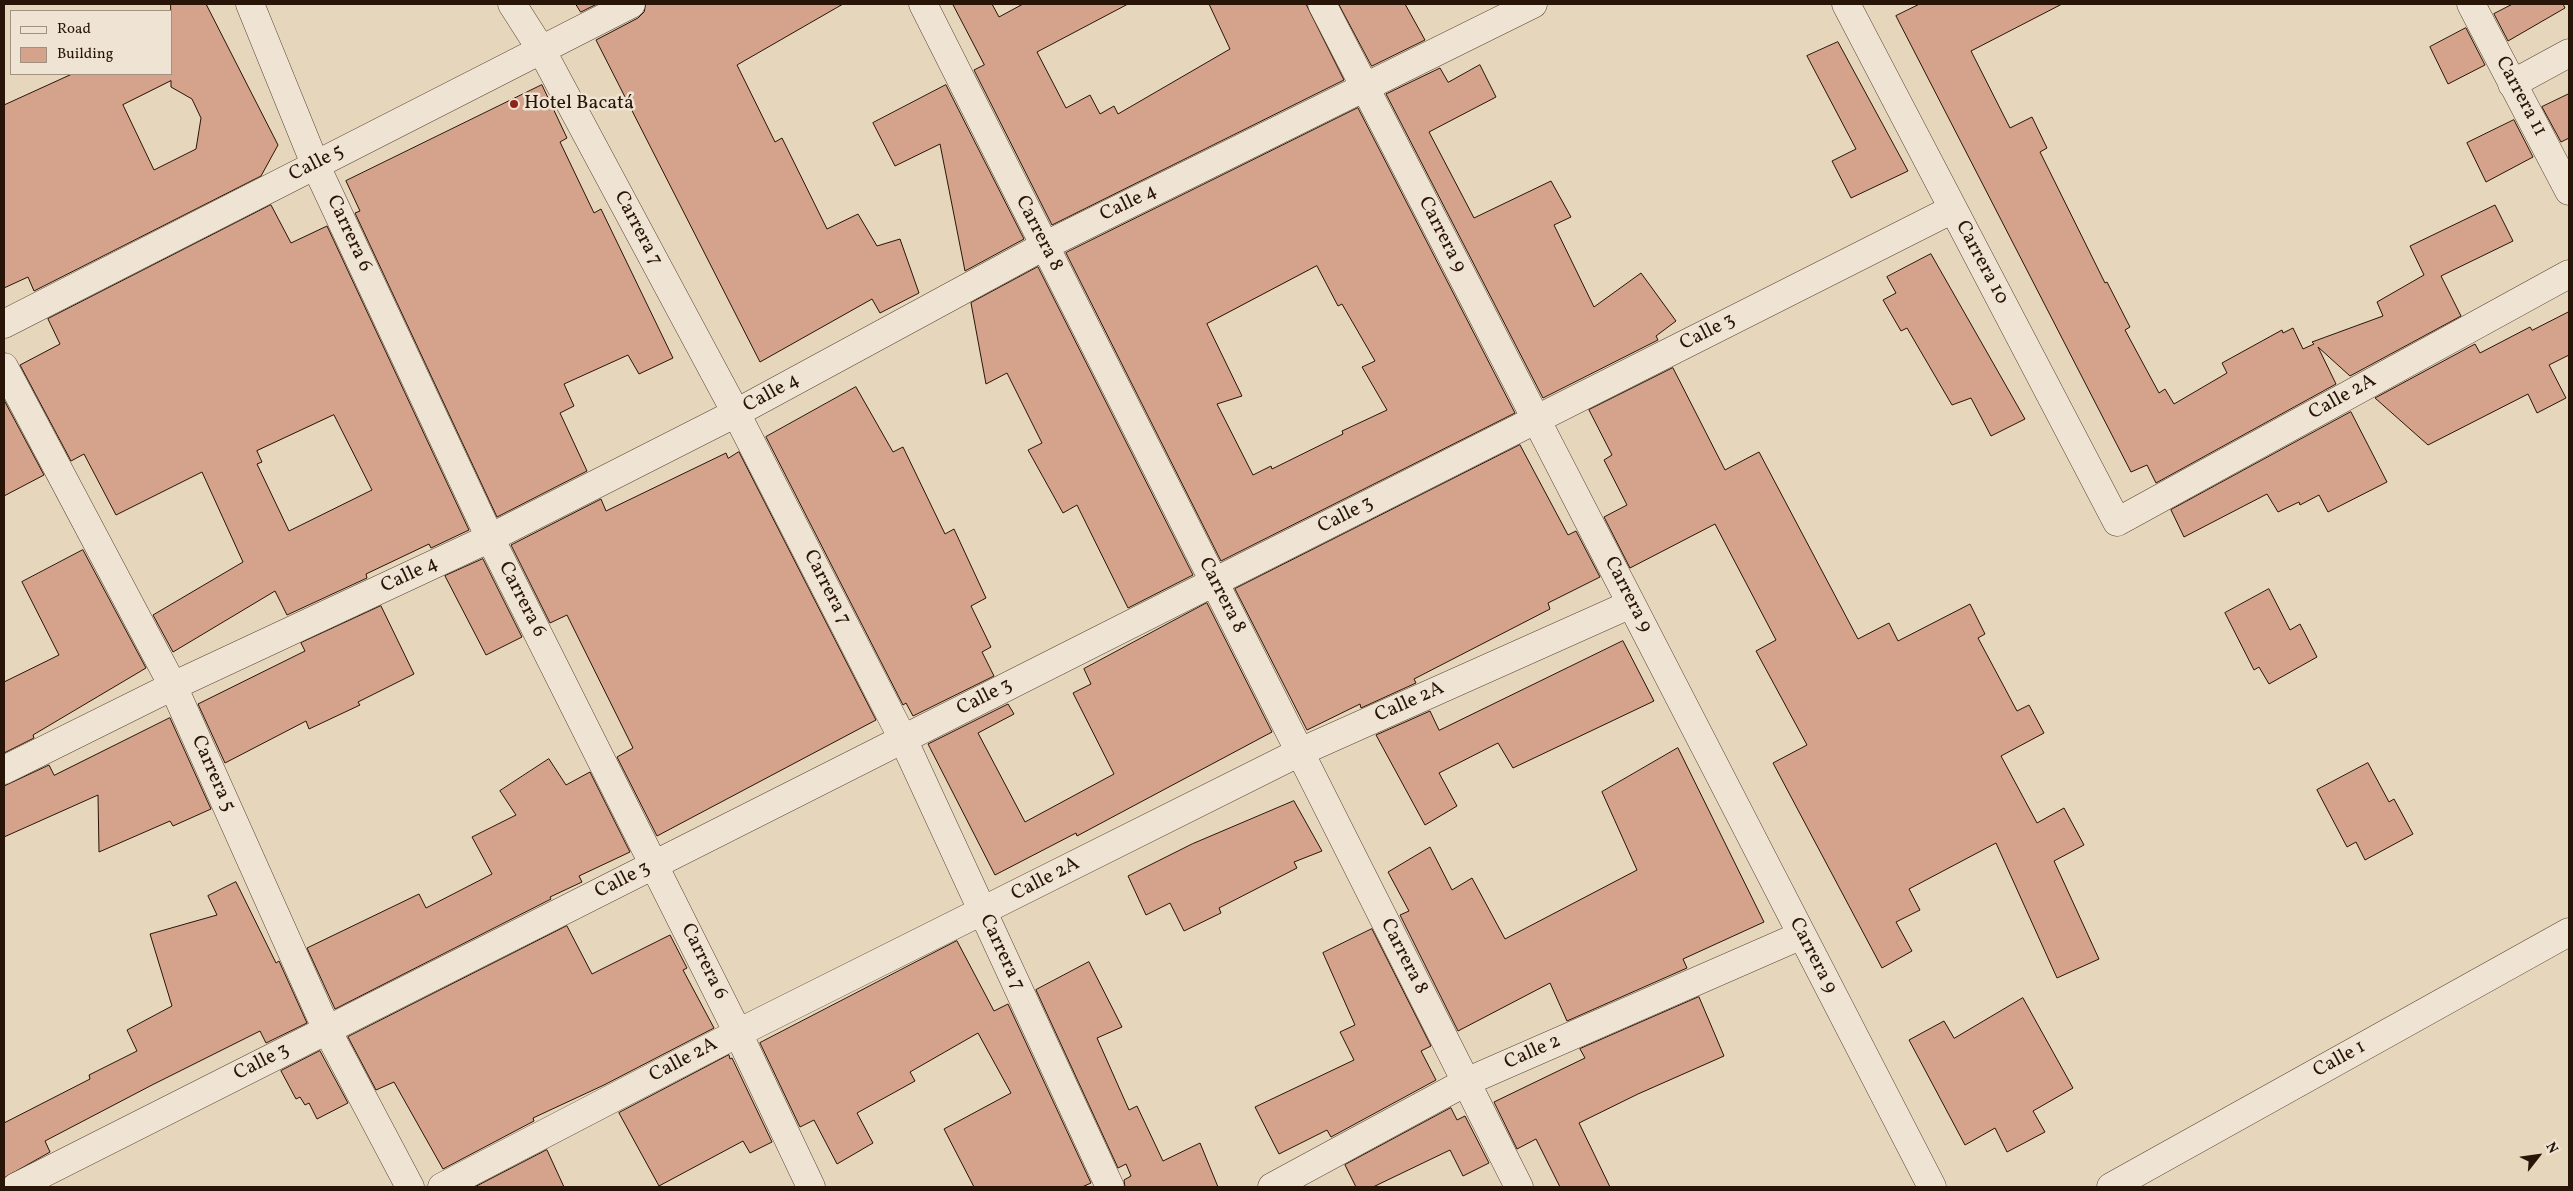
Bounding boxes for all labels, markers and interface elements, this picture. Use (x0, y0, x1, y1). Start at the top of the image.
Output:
legend (10, 10, 172, 75)
text: Road (57, 19, 91, 40)
text: Building (57, 44, 113, 65)
street label: Carrera 11 (2489, 53, 2551, 141)
place label: Hotel Bacatá (524, 92, 634, 116)
marker: Hotel Bacatá (508, 98, 520, 110)
street label: Calle 5 (286, 140, 348, 188)
street label: Calle 4 (1097, 180, 1161, 228)
street label: Carrera 7 (607, 187, 667, 271)
street label: Carrera 6 (320, 192, 376, 276)
street label: Carrera 8 (1009, 192, 1067, 276)
street label: Carrera 9 (1412, 193, 1470, 277)
street label: Carrera 10 (1949, 217, 2013, 309)
street label: Calle 3 (1676, 309, 1740, 357)
street label: Calle 4 (740, 369, 804, 419)
street label: Calle 2A (2305, 370, 2381, 426)
street label: Calle 3 (1314, 492, 1378, 540)
street label: Carrera 7 (797, 546, 855, 630)
street label: Calle 4 (378, 552, 442, 600)
street label: Carrera 9 (1598, 553, 1656, 637)
street label: Carrera 8 (1192, 554, 1250, 638)
street label: Carrera 6 (492, 558, 550, 642)
street label: Calle 3 (953, 674, 1017, 722)
street label: Calle 2A (1372, 677, 1448, 729)
street label: Carrera 5 (185, 732, 239, 816)
street label: Calle 2A (1008, 853, 1084, 907)
street label: Calle 3 (591, 857, 655, 905)
street label: Carrera 7 (973, 911, 1029, 995)
street label: Carrera 9 (1783, 914, 1841, 998)
street label: Carrera 8 (1374, 915, 1432, 999)
street label: Carrera 6 (674, 920, 732, 1004)
street label: Calle 2 (1501, 1030, 1565, 1076)
street label: Calle 2A (646, 1033, 722, 1089)
street label: Calle 1 (2310, 1036, 2370, 1084)
street label: Calle 3 (230, 1039, 294, 1087)
north arrow (2513, 1131, 2563, 1181)
text: N (2541, 1139, 2562, 1157)

